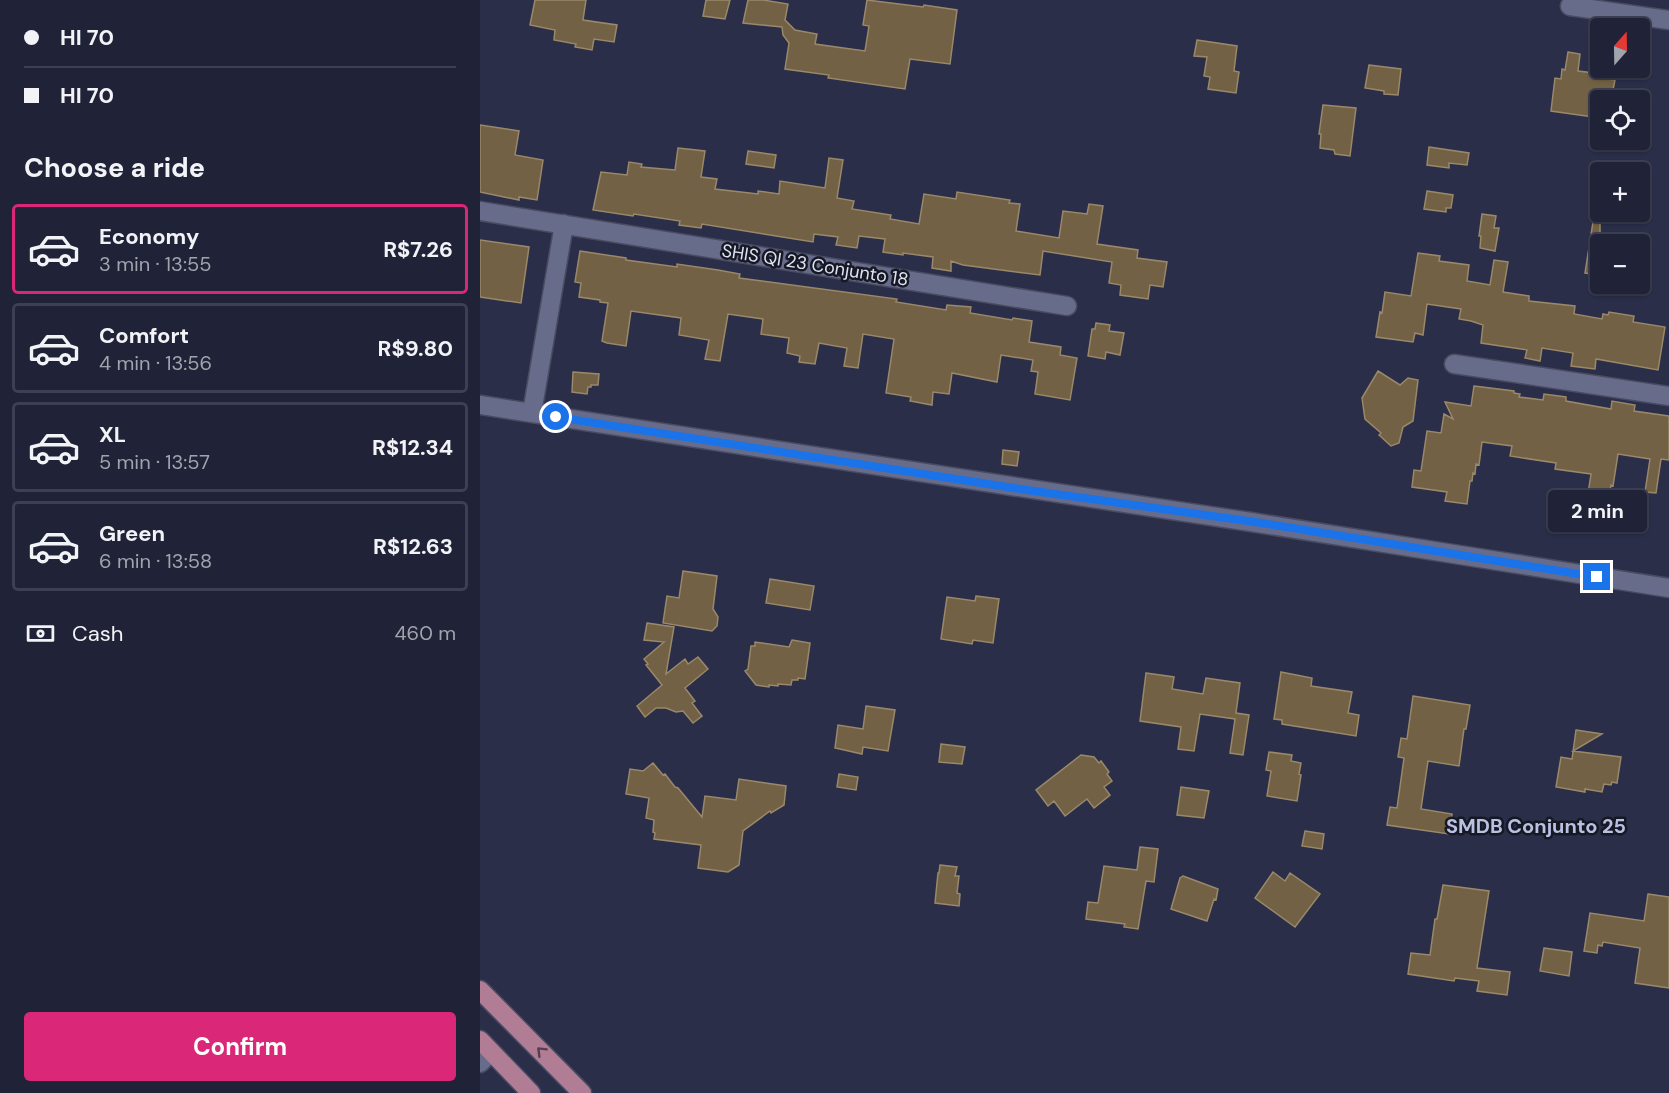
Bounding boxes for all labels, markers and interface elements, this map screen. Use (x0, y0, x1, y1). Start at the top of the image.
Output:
north arrow (1590, 18, 1650, 78)
map controls (1590, 18, 1650, 294)
text: HI 70 (60, 23, 114, 52)
text: HI 70 (60, 81, 114, 110)
button: locate (1590, 90, 1650, 150)
text: Choose a ride (24, 150, 205, 185)
button: + (1590, 162, 1650, 222)
icon: car (27, 222, 81, 276)
text: Economy (99, 222, 199, 251)
button: − (1590, 234, 1650, 294)
text: R$7.26 (383, 235, 453, 264)
street label: SHIS QI 23 Conjunto 18 (720, 238, 910, 292)
text: 3 min · 13:55 (99, 251, 211, 277)
icon: car (27, 321, 81, 375)
text: Comfort (99, 321, 189, 350)
text: R$9.80 (378, 334, 453, 363)
text: 4 min · 13:56 (99, 350, 212, 376)
route start (542, 403, 569, 430)
icon: car (27, 420, 81, 474)
text: XL (99, 420, 126, 449)
text: R$12.34 (372, 433, 453, 462)
text: 5 min · 13:57 (99, 449, 210, 475)
callout: 2 min (1548, 490, 1646, 532)
text: 2 min (1571, 498, 1624, 524)
icon: car (27, 519, 81, 573)
text: Green (99, 519, 165, 548)
text: R$12.63 (373, 532, 453, 561)
text: 6 min · 13:58 (99, 548, 212, 574)
route end (1583, 563, 1610, 590)
icon: cash (24, 617, 57, 650)
text: Cash (72, 619, 123, 648)
text: 460 m (394, 620, 456, 646)
district label: SMDB Conjunto 25 (1446, 813, 1626, 839)
button: Confirm (24, 1012, 456, 1081)
one-way arrow (537, 1048, 548, 1059)

